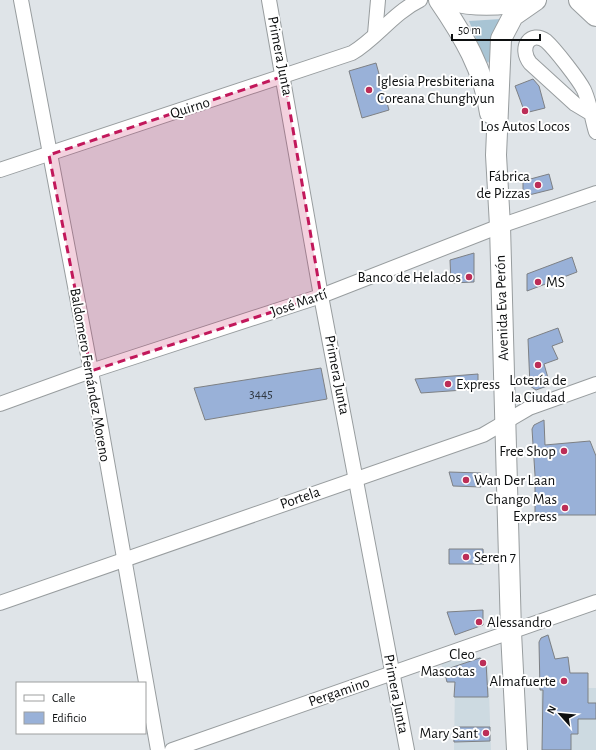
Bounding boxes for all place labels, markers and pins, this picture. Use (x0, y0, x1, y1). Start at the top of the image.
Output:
place label: Iglesia Presbiteriana Coreana Chunghyun (377, 74, 495, 106)
marker: Iglesia Presbiteriana Coreana Chunghyun (364, 85, 374, 95)
marker: Los Autos Locos (520, 106, 530, 116)
place label: Los Autos Locos (480, 119, 570, 134)
place label: Fábrica de Pizzas (477, 169, 530, 201)
marker: Fábrica de Pizzas (533, 180, 543, 190)
place label: Banco de Helados (357, 270, 461, 285)
marker: Banco de Helados (464, 272, 474, 282)
place label: MS (546, 275, 565, 290)
marker: MS (533, 277, 543, 287)
marker: Lotería de la Ciudad (533, 360, 543, 370)
place label: Lotería de la Ciudad (509, 373, 567, 405)
place label: Express (456, 377, 500, 392)
marker: Express (443, 379, 453, 389)
place label: Free Shop (499, 444, 556, 459)
marker: Free Shop (559, 446, 569, 456)
place label: Wan Der Laan (474, 473, 555, 488)
marker: Wan Der Laan (461, 475, 471, 485)
place label: Chango Mas Express (486, 492, 557, 524)
marker: Chango Mas Express (560, 503, 570, 513)
place label: Seren 7 (474, 550, 516, 565)
marker: Seren 7 (461, 552, 471, 562)
place label: Alessandro (487, 615, 552, 630)
marker: Alessandro (474, 617, 484, 627)
place label: Cleo Mascotas (420, 647, 475, 679)
marker: Cleo Mascotas (478, 658, 488, 668)
place label: Almafuerte (489, 674, 556, 689)
marker: Almafuerte (559, 676, 569, 686)
place label: Mary Sant (420, 726, 478, 741)
marker: Mary Sant (481, 728, 491, 738)

